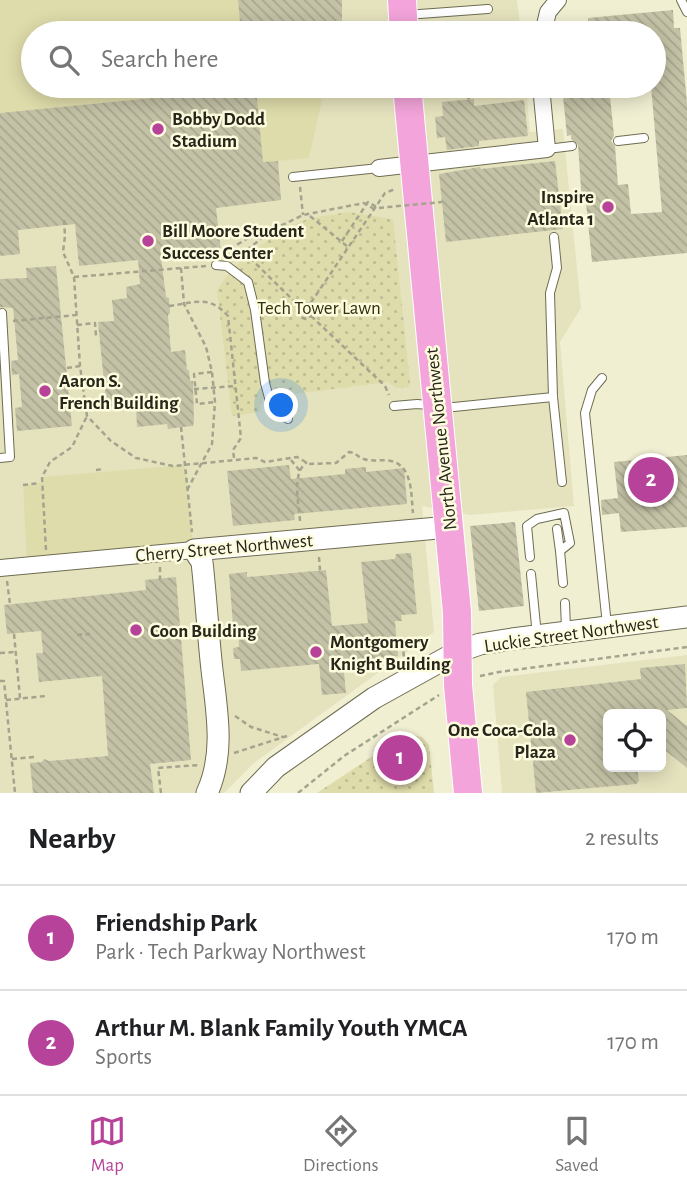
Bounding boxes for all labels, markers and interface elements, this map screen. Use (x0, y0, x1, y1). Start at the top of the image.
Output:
search box (21, 21, 666, 98)
icon: search (45, 41, 83, 79)
text: Search here (101, 46, 219, 72)
place label: Bobby Dodd Stadium (172, 110, 265, 151)
marker: Bobby Dodd Stadium (150, 121, 166, 137)
place label: Inspire Atlanta 1 (527, 188, 594, 229)
marker: Inspire Atlanta 1 (600, 199, 616, 215)
place label: Bill Moore Student Success Center (162, 222, 305, 263)
marker: Bill Moore Student Success Center (140, 233, 156, 249)
park label: Tech Tower Lawn (257, 299, 381, 318)
street label: North Avenue Northwest (422, 347, 461, 531)
place label: Aaron S. French Building (59, 372, 179, 413)
marker: Aaron S. French Building (37, 383, 53, 399)
your location (264, 388, 298, 422)
pin: 2 (628, 454, 674, 506)
street label: Cherry Street Northwest (135, 531, 314, 566)
street label: Luckie Street Northwest (483, 613, 660, 656)
marker: Coon Building (128, 622, 144, 638)
place label: Coon Building (150, 622, 257, 641)
place label: Montgomery Knight Building (330, 633, 451, 674)
marker: Montgomery Knight Building (308, 644, 324, 660)
map controls (603, 709, 666, 772)
button: locate (603, 709, 666, 772)
place label: One Coca-Cola Plaza (448, 721, 556, 762)
pin: 1 (377, 732, 423, 784)
marker: One Coca-Cola Plaza (562, 732, 578, 748)
text: Nearby (28, 824, 116, 854)
text: 2 results (585, 827, 659, 850)
text: Friendship Park (95, 910, 257, 936)
text: 1 (47, 926, 55, 949)
text: 170 m (607, 926, 659, 949)
text: Park · Tech Parkway Northwest (95, 941, 366, 964)
text: Arthur M. Blank Family Youth YMCA (95, 1015, 468, 1041)
text: 2 (46, 1031, 56, 1054)
text: 170 m (607, 1031, 659, 1054)
text: Sports (95, 1046, 152, 1069)
tab: Map (88, 1112, 126, 1177)
tab: Directions (303, 1112, 379, 1177)
tab: Saved (555, 1112, 599, 1177)

